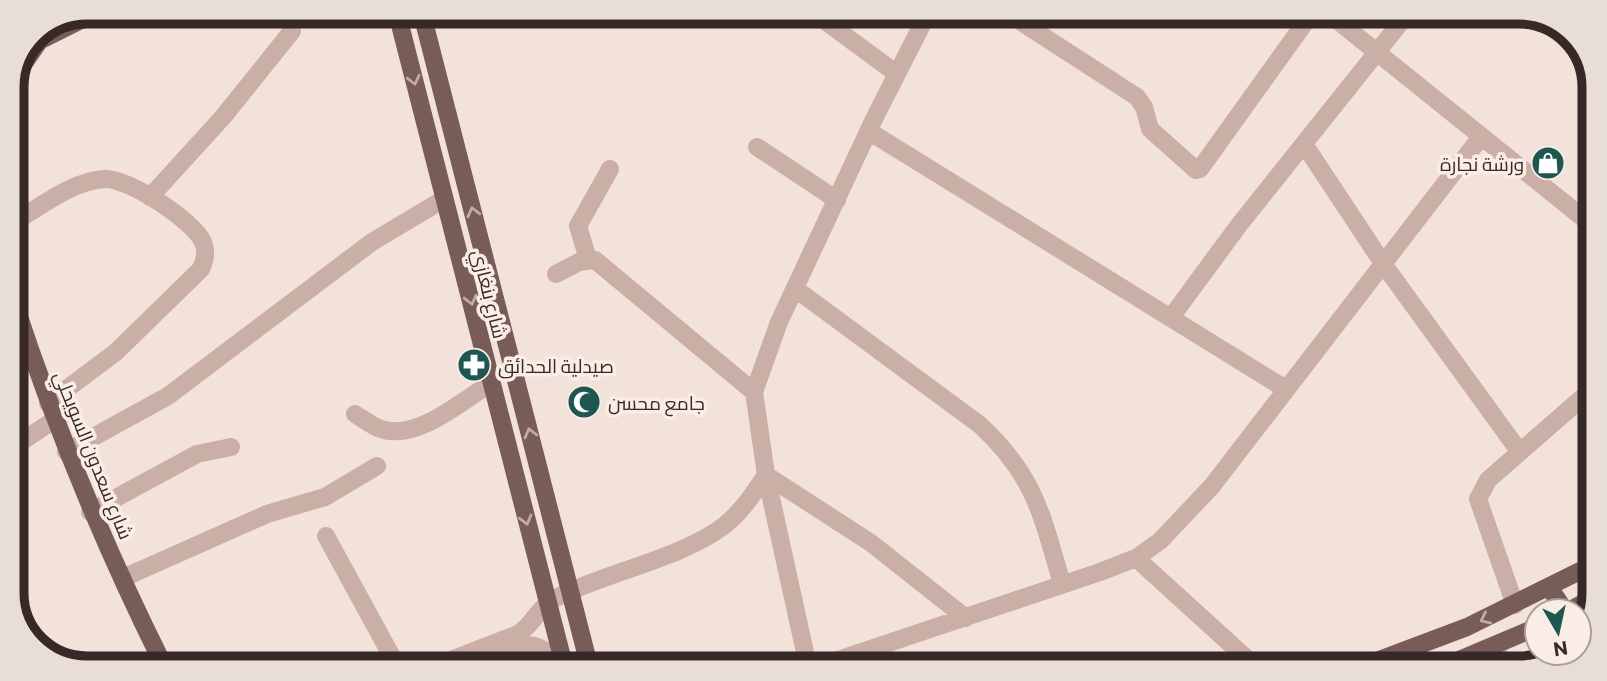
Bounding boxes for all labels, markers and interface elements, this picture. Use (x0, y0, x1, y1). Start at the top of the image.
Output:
one-way arrow (406, 73, 420, 85)
shop icon: ورشة نجارة (1529, 144, 1567, 182)
place label: ورشة نجارة (1440, 152, 1524, 176)
one-way arrow (467, 207, 481, 219)
street label: شارع بنغازي (464, 247, 512, 342)
one-way arrow (463, 294, 477, 306)
pharmacy icon: صيدلية الحدائق (455, 346, 493, 384)
place label: صيدلية الحدائق (498, 354, 614, 379)
street label: شارع سعدون السويحلي (46, 368, 138, 544)
mosque icon: جامع محسن (565, 383, 603, 421)
place label: جامع محسن (608, 391, 705, 417)
one-way arrow (524, 427, 538, 439)
one-way arrow (518, 514, 532, 526)
north arrow (1523, 597, 1593, 667)
one-way arrow (1480, 611, 1492, 625)
text: N (1552, 637, 1570, 662)

